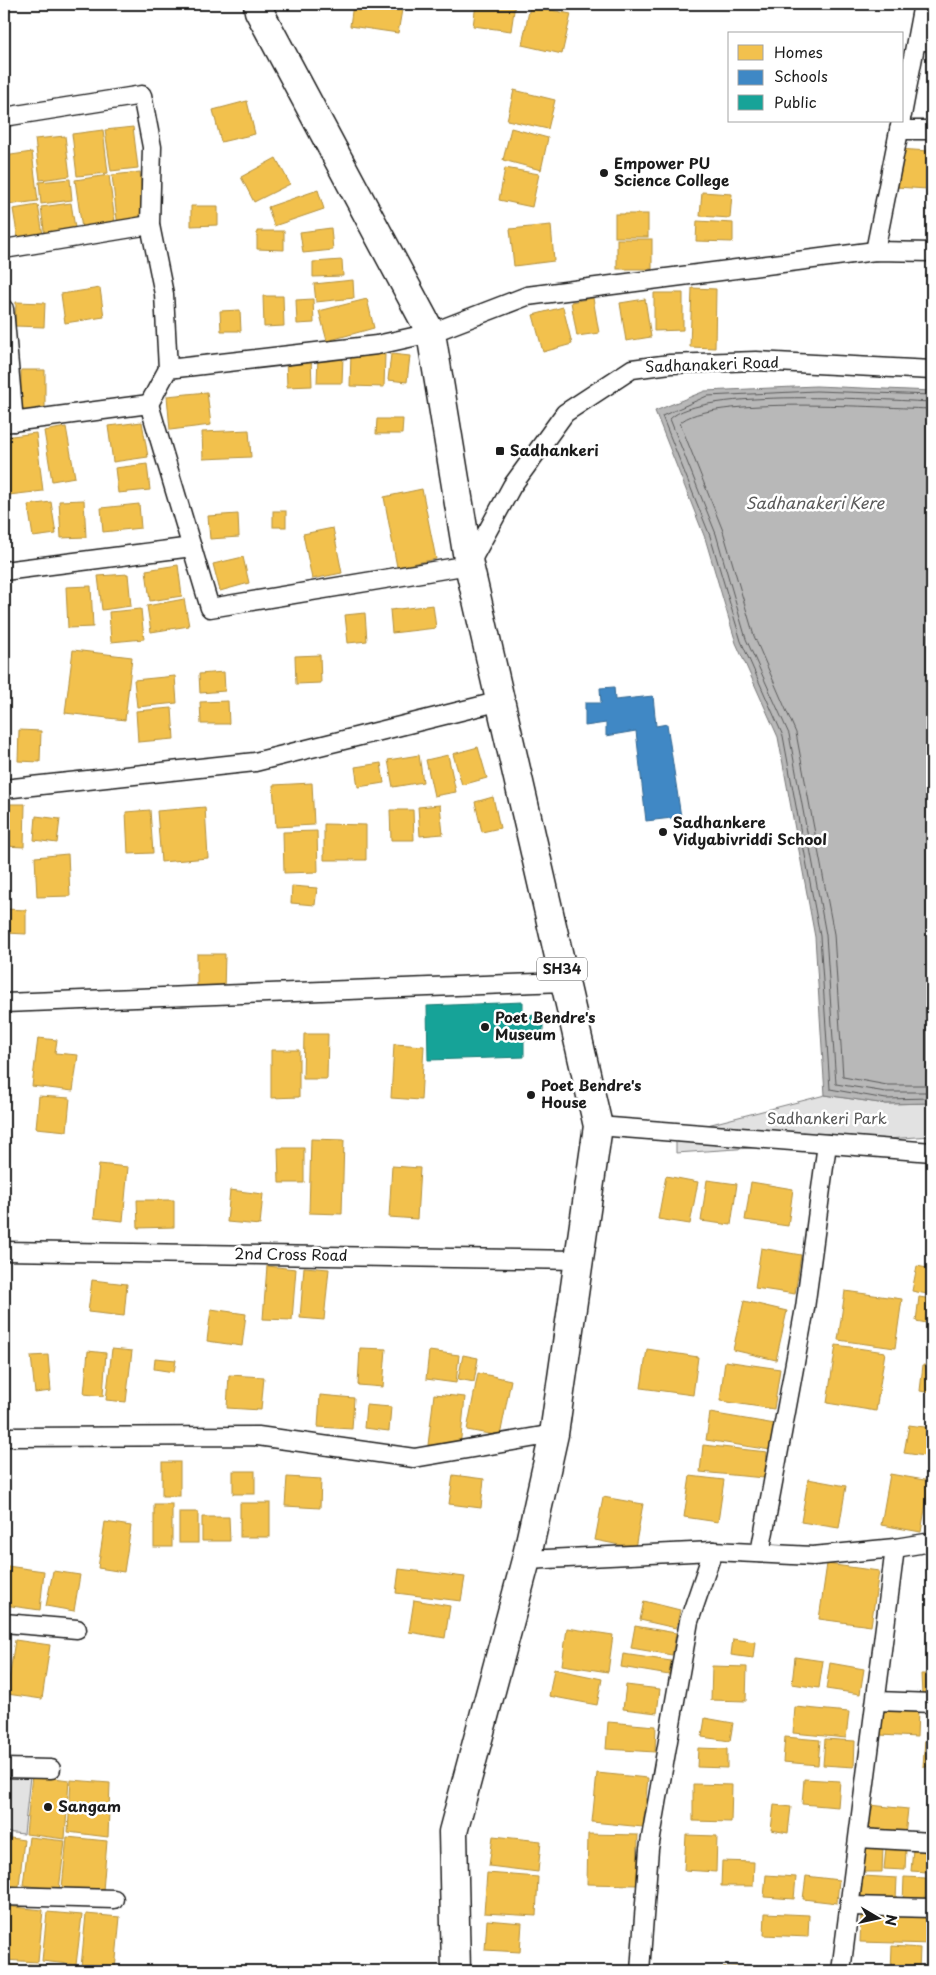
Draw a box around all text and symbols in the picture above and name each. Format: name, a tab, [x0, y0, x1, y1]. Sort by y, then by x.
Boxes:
legend	[728, 32, 904, 122]
text: Homes	[774, 40, 823, 63]
text: Schools	[774, 64, 828, 87]
text: Public	[774, 90, 817, 113]
place label: Empower PU Science College	[614, 151, 729, 191]
marker: Empower PU Science College	[598, 167, 610, 179]
street label: Sadhanakeri Road	[645, 350, 779, 377]
place label: Sadhankeri	[510, 438, 599, 461]
marker: Sadhankeri	[494, 445, 506, 457]
water label: Sadhanakeri Kere	[746, 490, 886, 514]
place label: Sadhankere Vidyabivriddi School	[673, 810, 827, 850]
marker: Sadhankere Vidyabivriddi School	[657, 826, 669, 838]
road number: SH34	[537, 958, 587, 981]
place label: Poet Bendre's Museum	[495, 1005, 595, 1045]
marker: Poet Bendre's Museum	[479, 1021, 491, 1033]
place label: Poet Bendre's House	[541, 1073, 641, 1113]
marker: Poet Bendre's House	[525, 1089, 537, 1101]
park label: Sadhankeri Park	[767, 1106, 887, 1129]
street label: 2nd Cross Road	[234, 1241, 348, 1266]
place label: Sangam	[58, 1794, 121, 1817]
marker: Sangam	[42, 1801, 54, 1813]
north arrow	[854, 1892, 904, 1942]
text: N	[880, 1913, 903, 1927]

